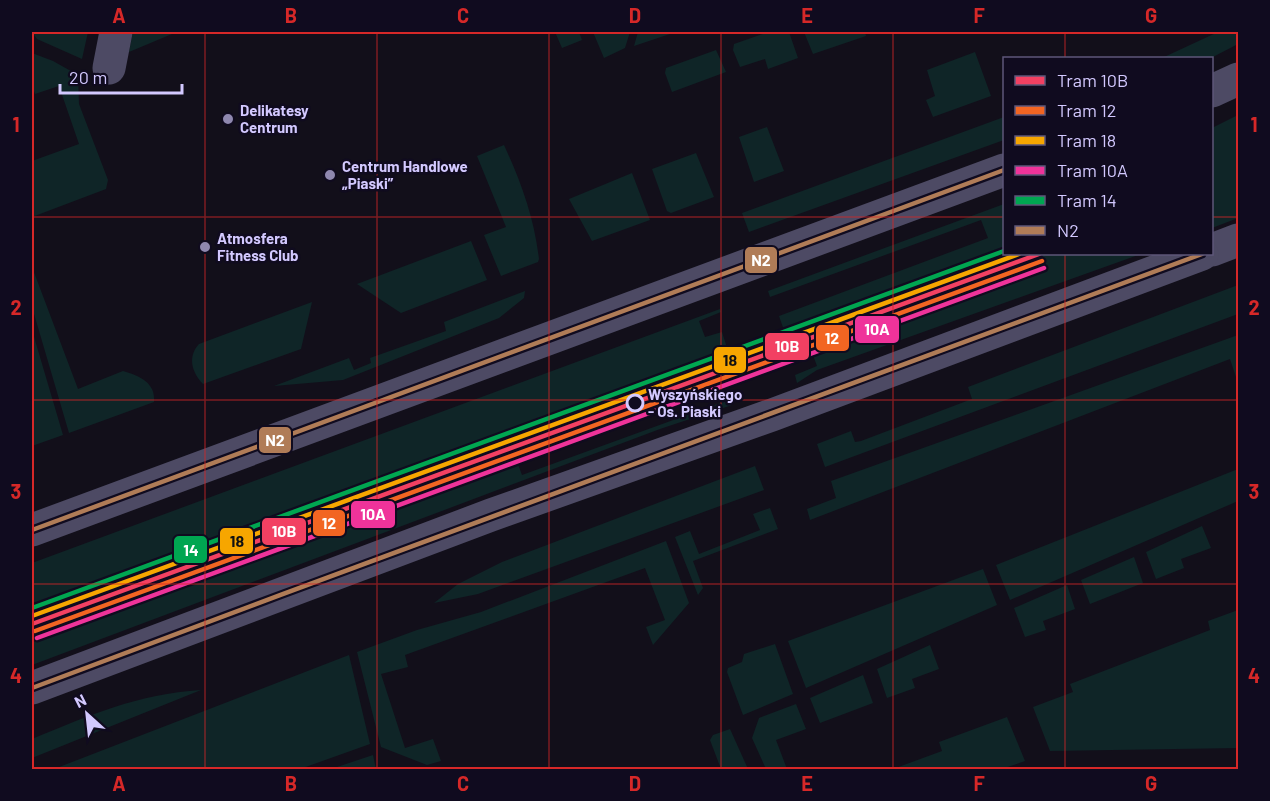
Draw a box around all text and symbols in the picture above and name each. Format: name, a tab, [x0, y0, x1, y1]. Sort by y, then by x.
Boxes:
text: A	[112, 3, 126, 27]
text: B	[285, 3, 297, 27]
text: C	[457, 3, 469, 27]
text: D	[629, 3, 641, 27]
text: E	[801, 3, 813, 27]
text: F	[973, 3, 985, 27]
text: G	[1145, 3, 1157, 27]
scale bar	[60, 57, 182, 95]
legend	[1003, 57, 1213, 255]
text: 20 m	[69, 66, 107, 88]
text: Tram 10B	[1057, 69, 1128, 91]
text: Tram 12	[1057, 99, 1116, 121]
place label: Delikatesy Centrum	[240, 101, 309, 136]
text: 1	[12, 112, 20, 136]
marker: Delikatesy Centrum	[221, 112, 235, 126]
text: 1	[1250, 112, 1258, 136]
text: Tram 18	[1057, 129, 1116, 151]
place label: Centrum Handlowe „Piaski”	[342, 157, 468, 192]
text: Tram 10A	[1057, 159, 1128, 181]
marker: Centrum Handlowe „Piaski”	[323, 168, 337, 182]
text: Tram 14	[1057, 189, 1117, 211]
text: N2	[1057, 219, 1079, 241]
place label: Atmosfera Fitness Club	[217, 229, 299, 264]
marker: Atmosfera Fitness Club	[198, 240, 212, 254]
line badge: N2	[744, 246, 778, 274]
text: N2	[751, 250, 771, 269]
text: 2	[10, 295, 22, 319]
text: 2	[1248, 295, 1260, 319]
line badge: 10A	[854, 315, 900, 344]
text: 10A	[864, 319, 890, 338]
line badge: 12	[815, 324, 850, 352]
text: 12	[825, 328, 839, 347]
line badge: 10B	[764, 332, 810, 361]
text: 10B	[775, 336, 799, 355]
line badge: 18	[713, 346, 747, 374]
text: 18	[723, 350, 737, 369]
place label: Wyszyńskiego - Os. Piaski	[648, 385, 742, 420]
marker: Wyszyńskiego - Os. Piaski	[626, 394, 644, 412]
line badge: N2	[258, 426, 292, 454]
text: N2	[265, 430, 285, 449]
text: 3	[11, 479, 21, 503]
text: 3	[1249, 479, 1259, 503]
line badge: 10A	[350, 500, 396, 529]
text: 10A	[360, 504, 386, 523]
line badge: 12	[312, 509, 346, 537]
text: 12	[322, 513, 336, 532]
line badge: 10B	[261, 517, 307, 546]
text: 10B	[272, 521, 296, 540]
line badge: 18	[219, 527, 254, 555]
text: 18	[230, 531, 244, 550]
line badge: 14	[173, 535, 208, 564]
text: 14	[183, 540, 199, 559]
text: 4	[10, 663, 22, 687]
text: 4	[1248, 663, 1260, 687]
north arrow	[57, 684, 117, 744]
text: N	[71, 689, 89, 711]
text: A	[112, 771, 126, 795]
text: B	[285, 771, 297, 795]
text: C	[457, 771, 469, 795]
text: D	[629, 771, 641, 795]
text: E	[801, 771, 813, 795]
text: F	[973, 771, 985, 795]
text: G	[1145, 771, 1157, 795]

